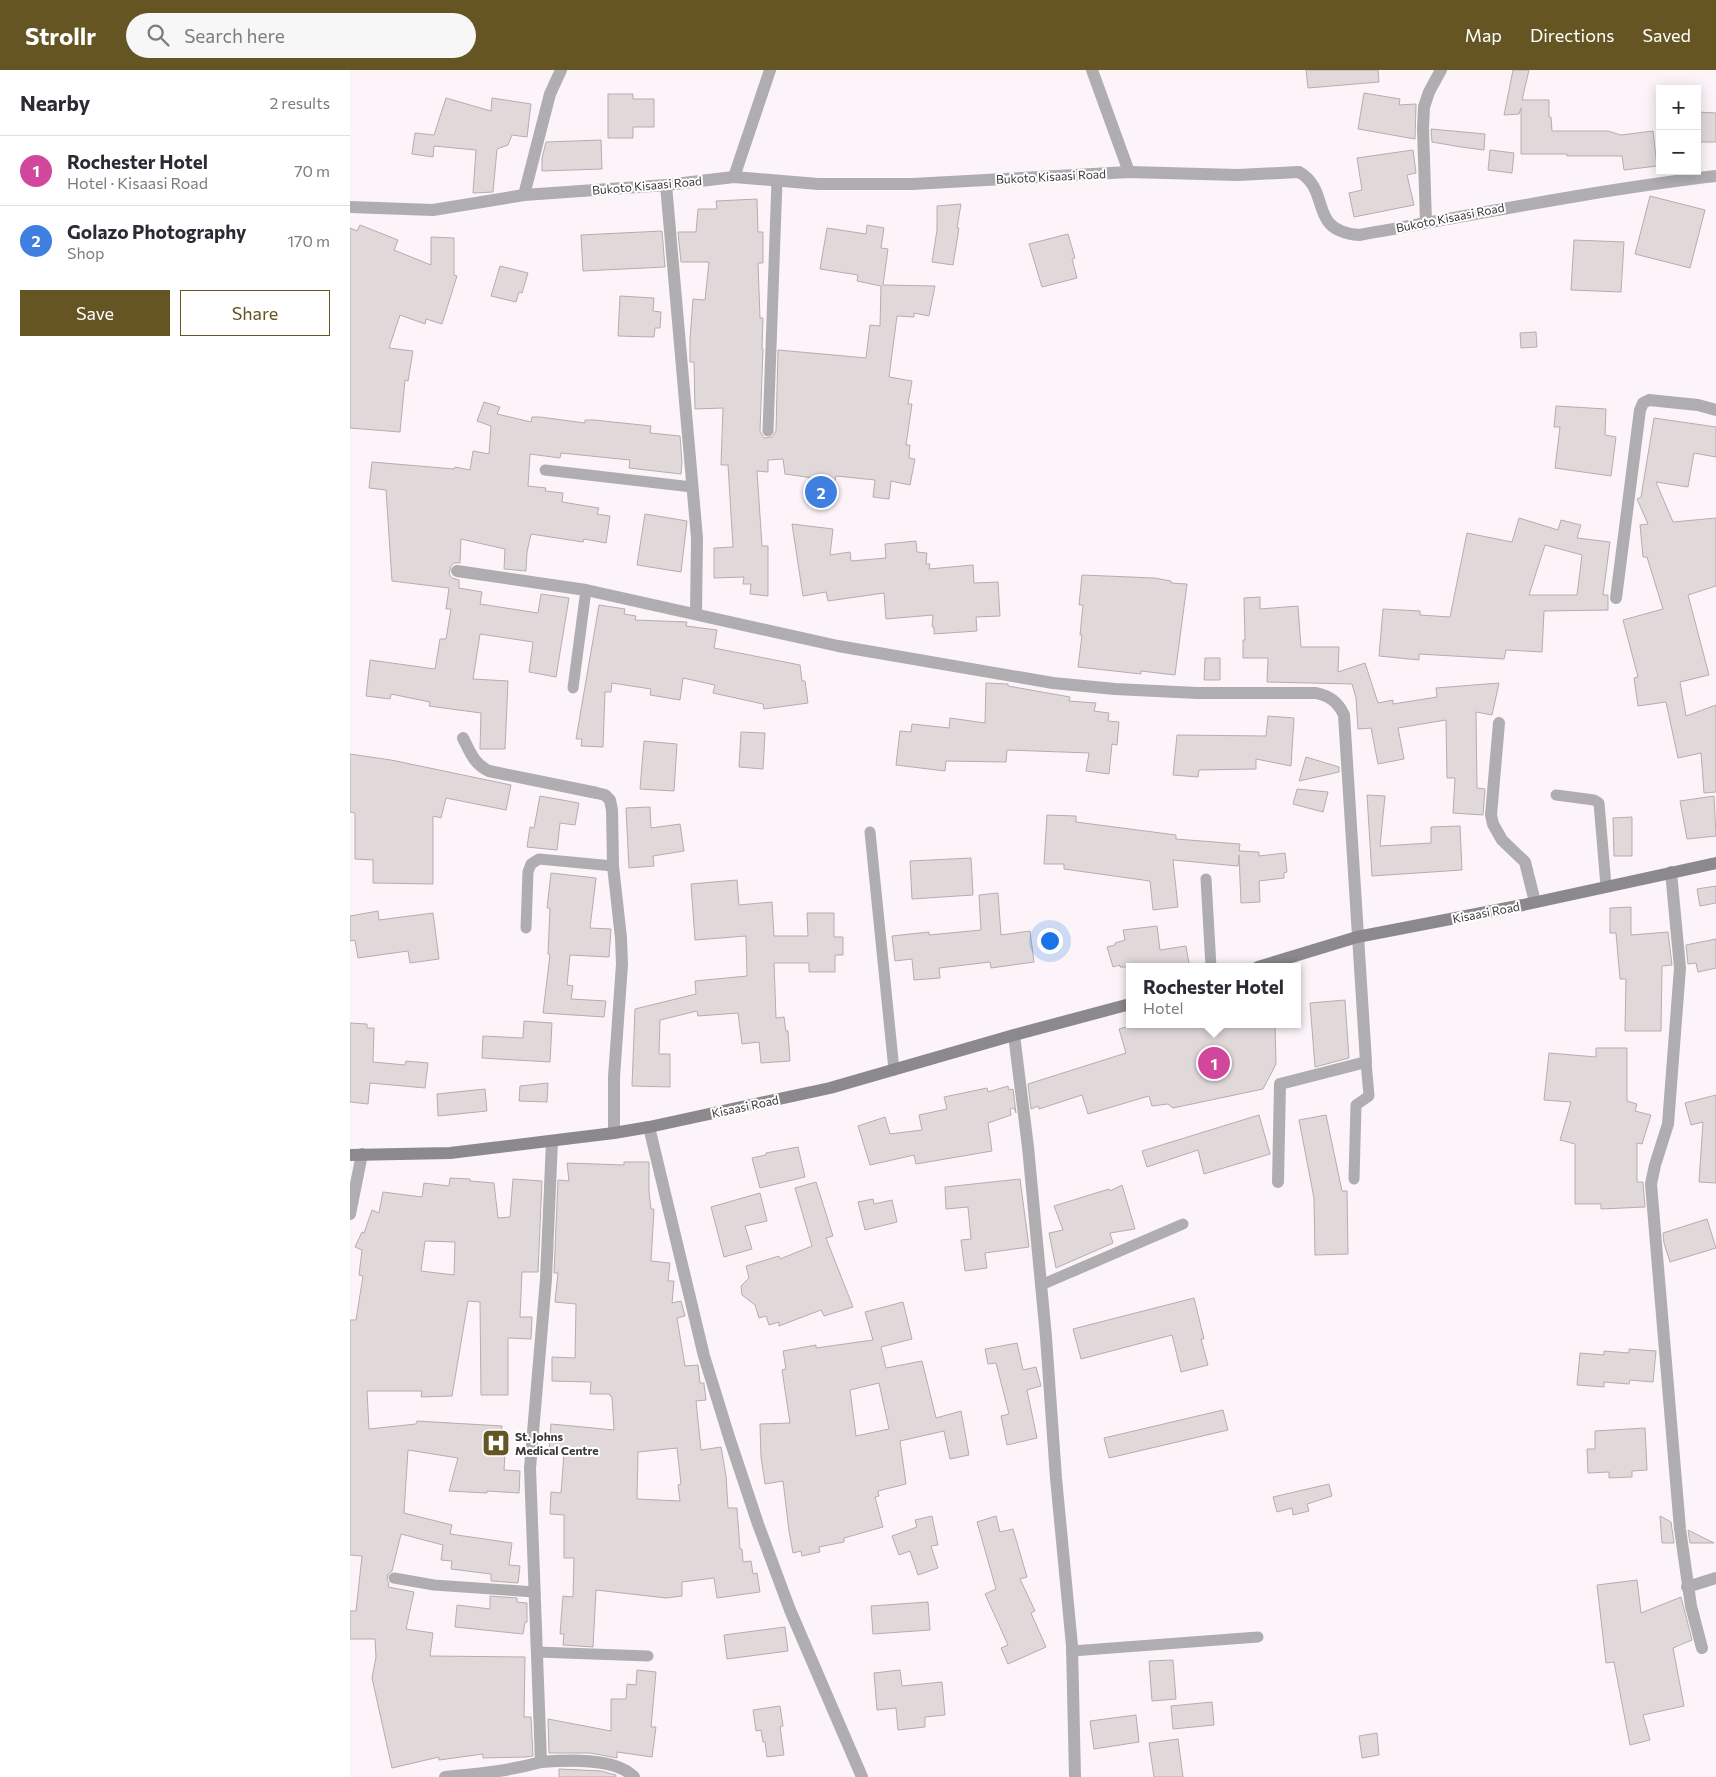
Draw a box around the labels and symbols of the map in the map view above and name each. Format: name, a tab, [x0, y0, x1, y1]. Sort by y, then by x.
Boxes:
street label: Bukoto Kisaasi Road	[996, 166, 1106, 186]
street label: Bukoto Kisaasi Road	[592, 173, 703, 197]
street label: Bukoto Kisaasi Road	[1395, 200, 1505, 234]
pin: 2	[805, 473, 837, 511]
street label: Kisaasi Road	[1451, 899, 1521, 925]
your location	[1037, 928, 1063, 954]
pin: 1	[1198, 1044, 1230, 1082]
street label: Kisaasi Road	[710, 1092, 780, 1120]
hospital icon: St. Johns Medical Centre	[481, 1428, 511, 1458]
place label: St. Johns Medical Centre	[515, 1429, 599, 1457]

